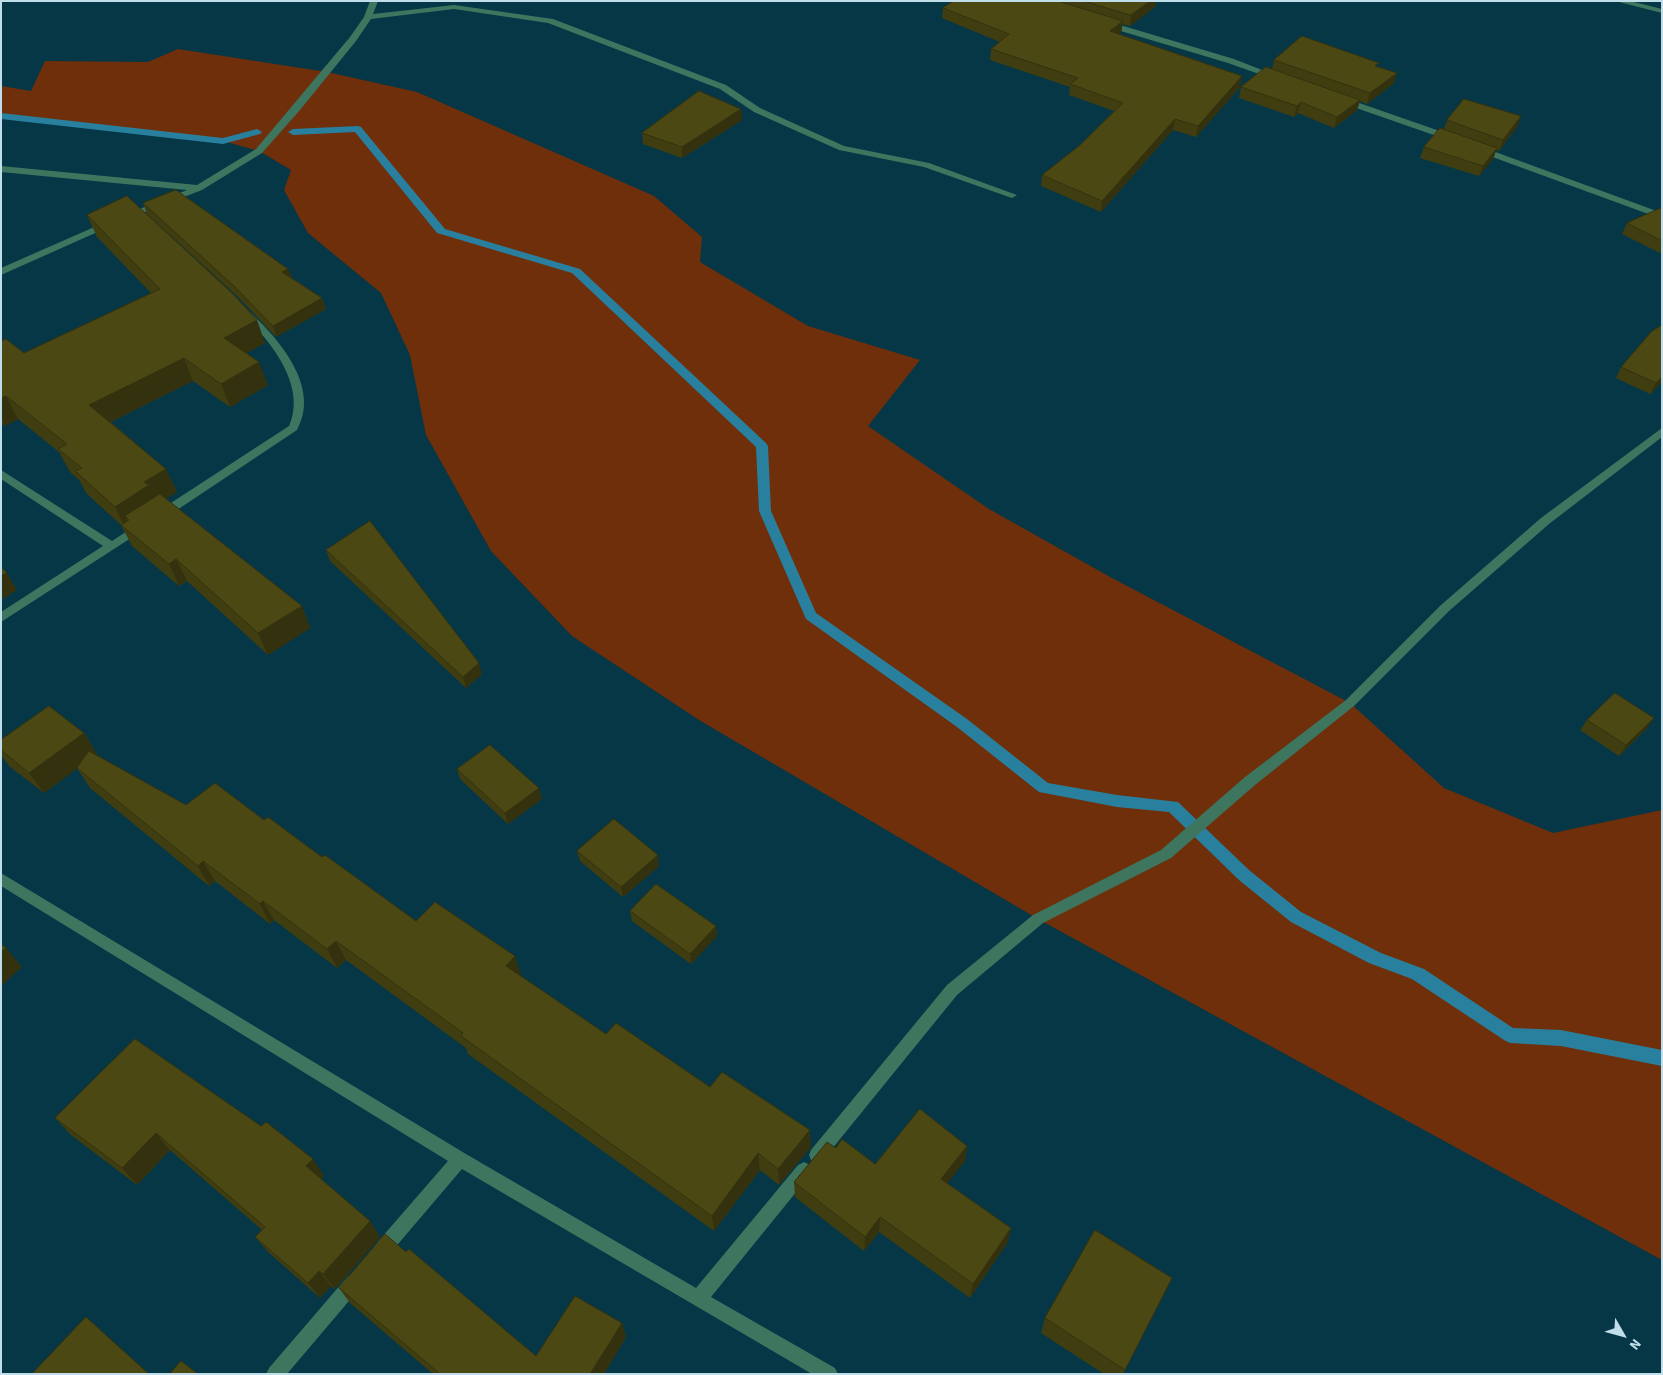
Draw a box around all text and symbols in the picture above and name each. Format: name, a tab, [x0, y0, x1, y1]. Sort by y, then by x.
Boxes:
north arrow	[1598, 1310, 1648, 1360]
text: N	[1624, 1334, 1646, 1354]

